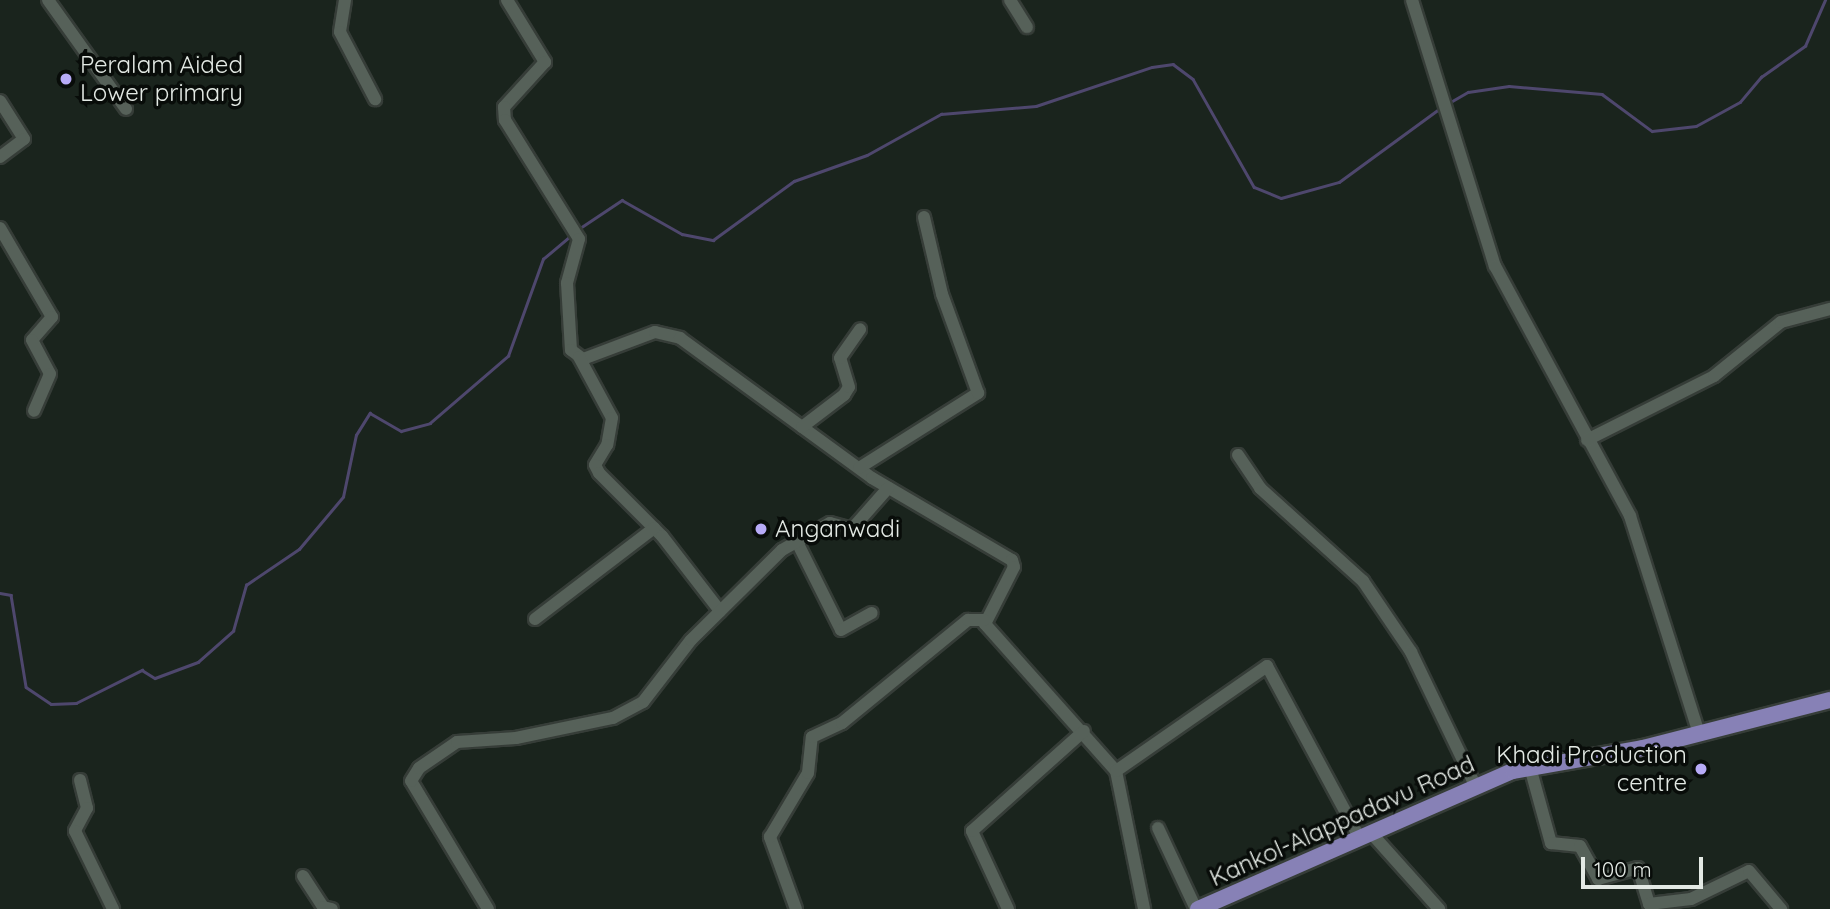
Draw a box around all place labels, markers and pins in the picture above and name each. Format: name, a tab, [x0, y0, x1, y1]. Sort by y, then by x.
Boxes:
place label: Peralam Aided Lower primary	[80, 51, 243, 107]
marker: Peralam Aided Lower primary	[58, 71, 74, 87]
place label: Anganwadi	[775, 515, 900, 543]
marker: Anganwadi	[753, 521, 769, 537]
place label: Khadi Production centre	[1496, 741, 1687, 797]
marker: Khadi Production centre	[1693, 761, 1709, 777]

